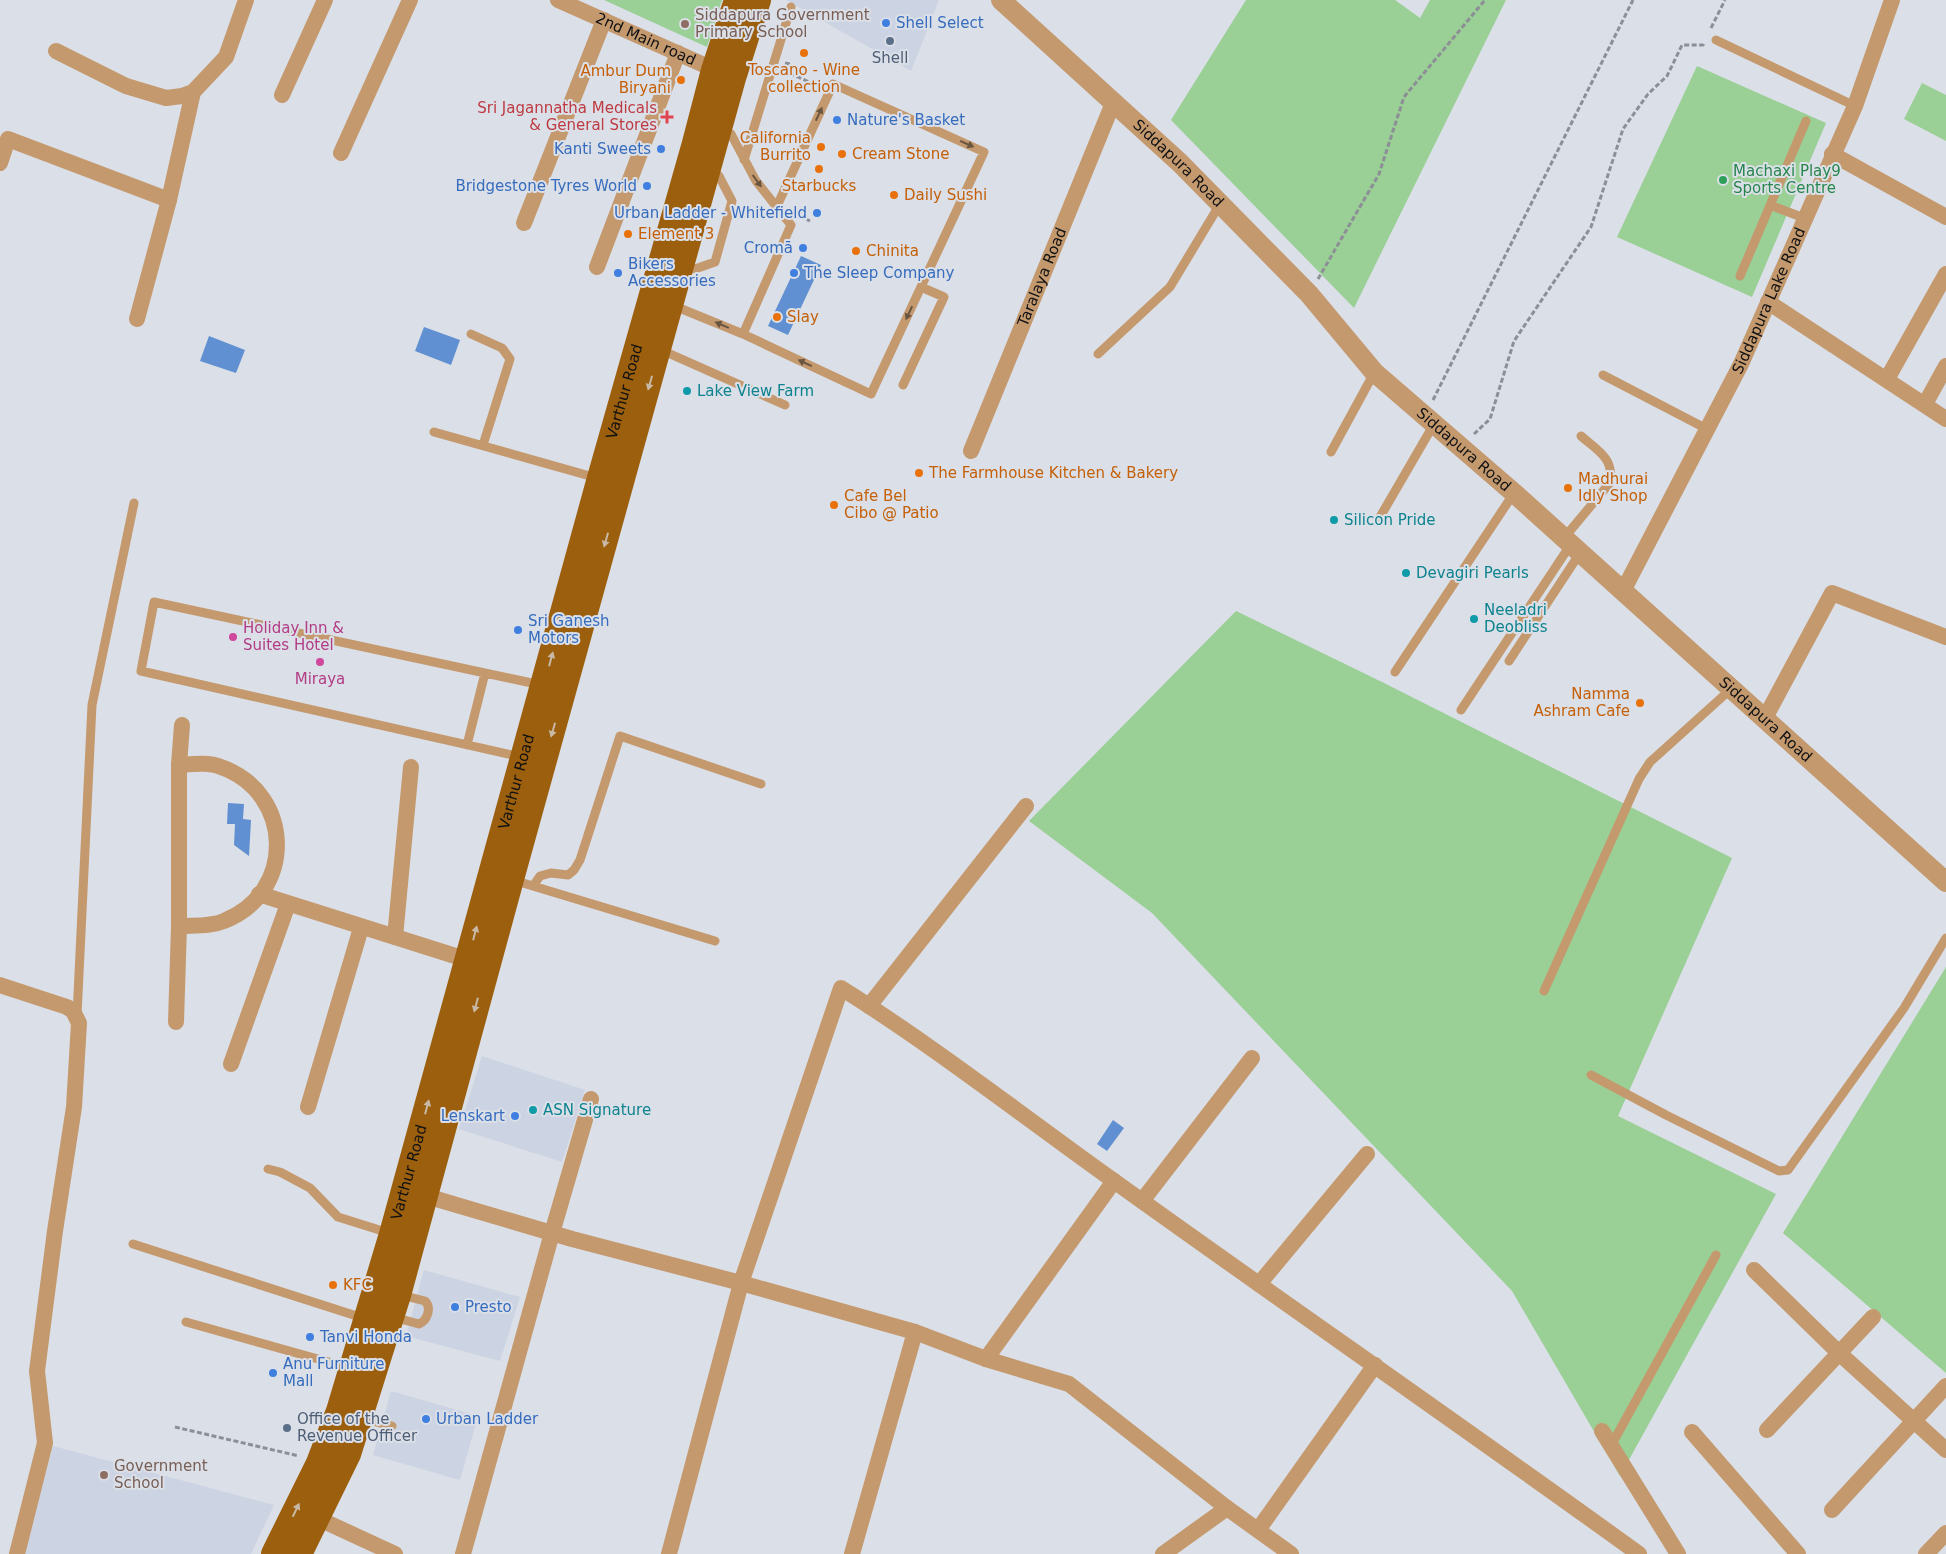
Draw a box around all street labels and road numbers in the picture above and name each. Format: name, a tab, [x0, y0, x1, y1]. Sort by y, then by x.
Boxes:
street label: 2nd Main road	[593, 9, 699, 69]
street label: Siddapura Road	[1129, 116, 1227, 211]
street label: Taralaya Road	[1013, 225, 1070, 330]
street label: Siddapura Lake Road	[1728, 225, 1809, 377]
street label: Varthur Road	[602, 342, 647, 441]
street label: Siddapura Road	[1413, 404, 1515, 495]
street label: Siddapura Road	[1715, 673, 1816, 766]
street label: Varthur Road	[495, 732, 538, 831]
street label: Varthur Road	[387, 1123, 431, 1222]

